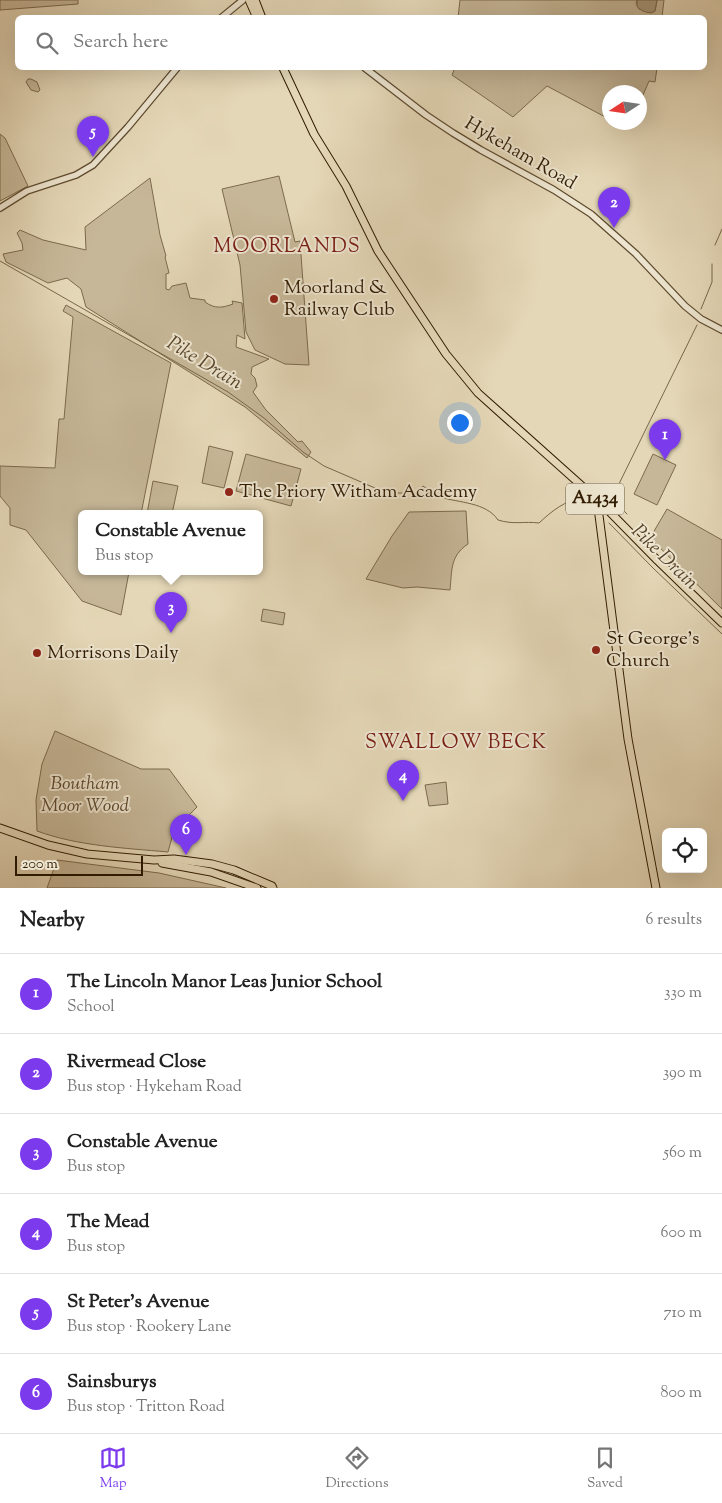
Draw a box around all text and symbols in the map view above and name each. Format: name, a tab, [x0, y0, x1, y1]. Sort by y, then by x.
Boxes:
search box	[15, 15, 707, 70]
icon: search	[33, 29, 61, 57]
text: Search here	[73, 29, 168, 56]
north arrow	[602, 85, 647, 130]
street label: Hykeham Road	[459, 111, 581, 197]
pin: 5	[77, 116, 109, 157]
pin: 2	[598, 187, 630, 228]
district label: MOORLANDS	[213, 233, 361, 262]
place label: Moorland & Railway Club	[284, 275, 395, 324]
marker: Moorland & Railway Club	[268, 293, 280, 305]
water label: Pike Drain	[161, 330, 248, 398]
your location	[447, 410, 473, 436]
pin: 1	[649, 419, 681, 460]
place label: The Priory Witham Academy	[239, 479, 478, 506]
road number: A1434	[566, 484, 624, 514]
marker: The Priory Witham Academy	[223, 486, 235, 498]
popup	[78, 510, 263, 575]
text: Constable Avenue	[95, 518, 246, 545]
water label: Pike Drain	[624, 518, 705, 598]
text: Bus stop	[95, 545, 153, 568]
pin: 3	[155, 592, 187, 633]
place label: St George's Church	[606, 626, 699, 675]
place label: Morrisons Daily	[47, 640, 179, 667]
marker: St George's Church	[590, 644, 602, 656]
marker: Morrisons Daily	[31, 647, 43, 659]
district label: SWALLOW BECK	[365, 729, 547, 758]
pin: 4	[387, 760, 419, 801]
park label: Boutham Moor Wood	[41, 771, 130, 820]
pin: 6	[170, 814, 202, 855]
map controls	[662, 828, 707, 873]
button: locate	[662, 828, 707, 873]
scale bar	[15, 853, 142, 876]
text: 200 m	[22, 855, 58, 875]
text: Nearby	[20, 906, 85, 936]
text: 6 results	[646, 909, 702, 932]
text: The Lincoln Manor Leas Junior School	[67, 969, 382, 996]
text: 1	[33, 982, 39, 1005]
text: 330 m	[664, 982, 702, 1005]
text: School	[67, 996, 115, 1019]
text: Rivermead Close	[67, 1049, 206, 1076]
text: 2	[32, 1062, 40, 1085]
text: 390 m	[663, 1062, 702, 1085]
text: Bus stop · Hykeham Road	[67, 1076, 242, 1099]
text: Constable Avenue	[67, 1129, 218, 1156]
text: 3	[33, 1142, 39, 1165]
text: 560 m	[663, 1142, 702, 1165]
text: Bus stop	[67, 1156, 125, 1179]
text: The Mead	[67, 1209, 149, 1236]
text: 4	[32, 1222, 40, 1245]
text: 600 m	[660, 1222, 702, 1245]
text: Bus stop	[67, 1236, 125, 1259]
text: St Peter's Avenue	[67, 1289, 209, 1316]
text: 5	[33, 1302, 39, 1325]
text: 710 m	[664, 1302, 702, 1325]
text: Bus stop · Rookery Lane	[67, 1316, 232, 1339]
text: Sainsburys	[67, 1369, 156, 1396]
text: 6	[32, 1382, 40, 1405]
text: 800 m	[660, 1382, 702, 1405]
text: Bus stop · Tritton Road	[67, 1396, 225, 1419]
tab: Map	[99, 1444, 127, 1494]
tab: Directions	[325, 1444, 389, 1494]
tab: Saved	[587, 1444, 623, 1494]

